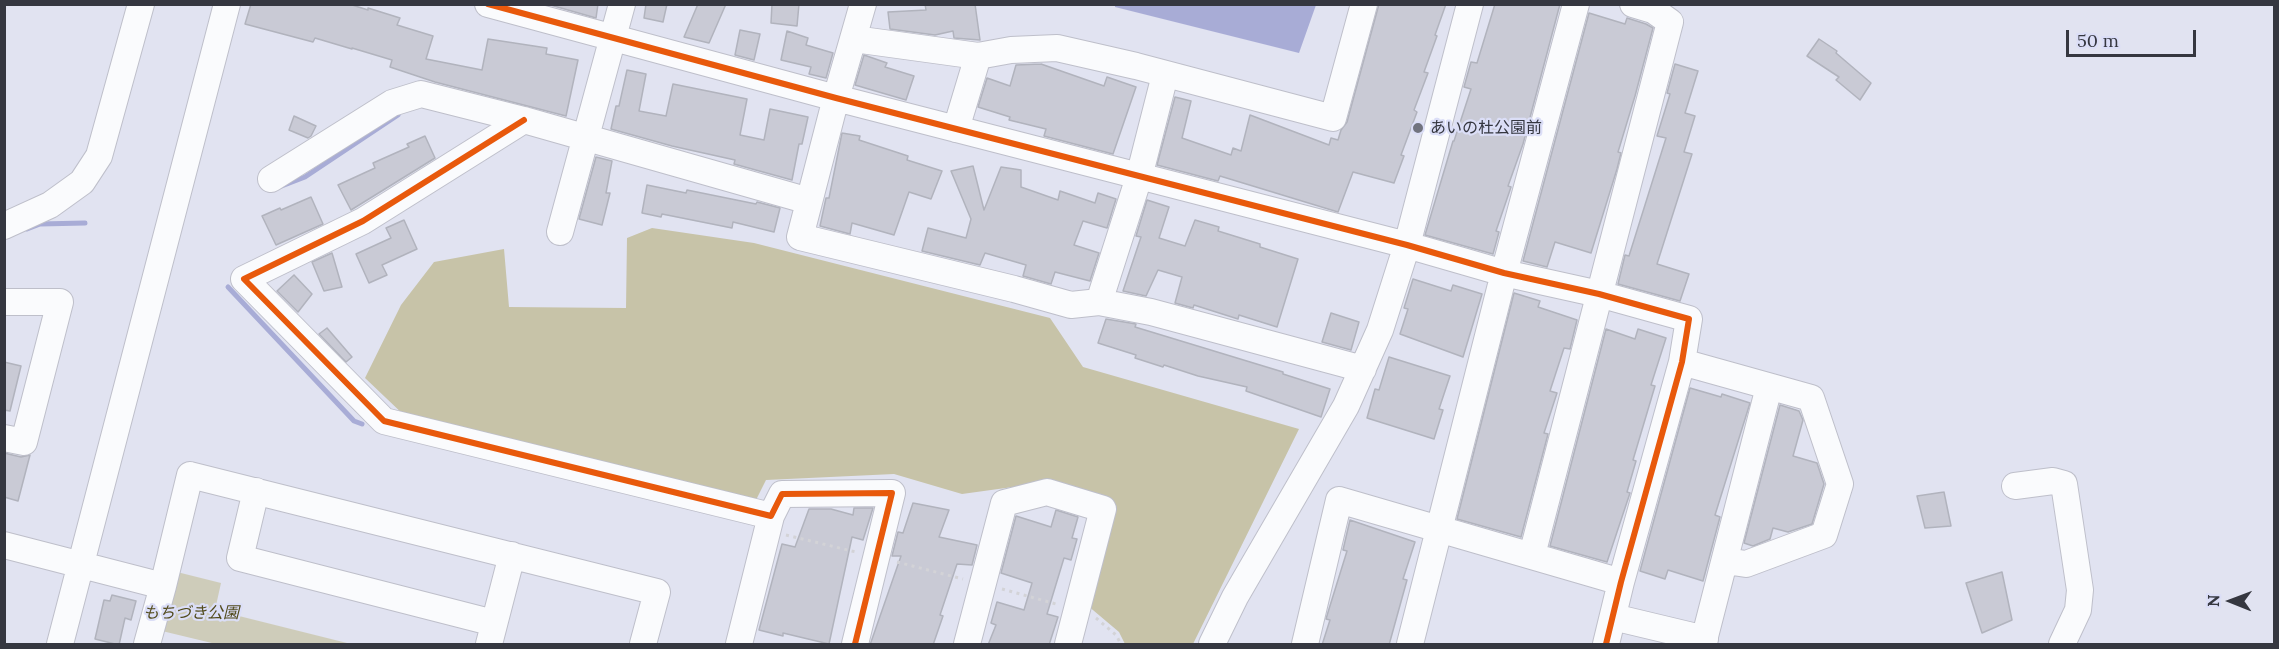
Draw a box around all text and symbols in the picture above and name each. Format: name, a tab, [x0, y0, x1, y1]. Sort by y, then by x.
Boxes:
scale bar	[2069, 18, 2200, 56]
text: 50 m	[2077, 29, 2119, 52]
place label: あいの杜公園前	[1430, 118, 1542, 138]
marker: あいの杜公園前	[1411, 121, 1425, 135]
north arrow	[2201, 571, 2261, 631]
text: N	[2203, 594, 2223, 607]
park label: もちづき公園	[143, 603, 239, 623]

